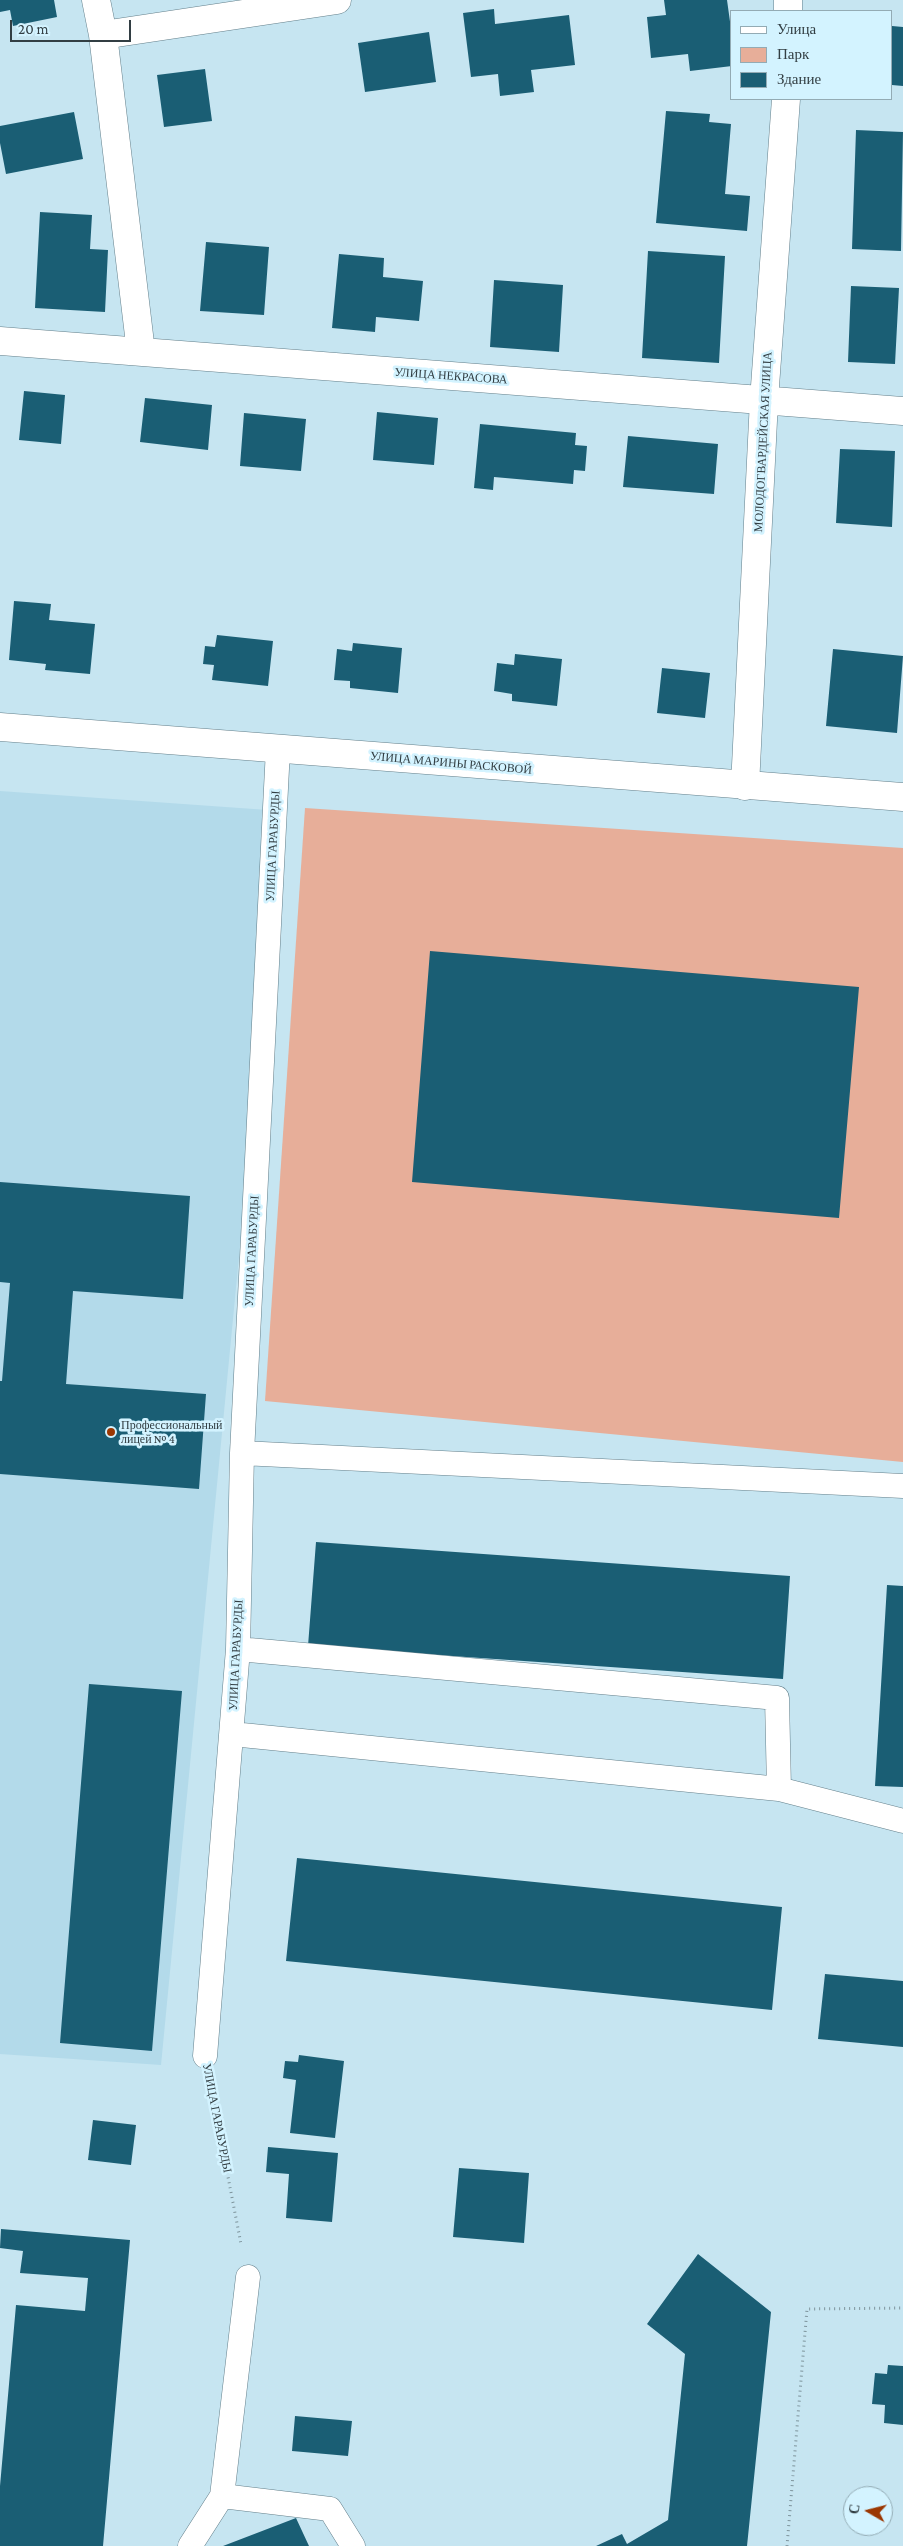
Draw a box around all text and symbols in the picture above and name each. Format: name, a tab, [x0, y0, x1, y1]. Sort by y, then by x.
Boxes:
scale bar	[12, 10, 134, 42]
legend	[730, 10, 893, 100]
text: 20 m	[18, 21, 49, 37]
text: Улица	[777, 21, 816, 37]
text: Парк	[777, 46, 809, 62]
text: Здание	[777, 71, 821, 87]
street label: МОЛОДОГВАРДЕЙСКАЯ УЛИЦА	[751, 351, 775, 533]
street label: УЛИЦА НЕКРАСОВА	[394, 365, 508, 387]
street label: УЛИЦА МАРИНЫ РАСКОВОЙ	[369, 749, 533, 777]
street label: УЛИЦА ГАРАБУРДЫ	[263, 790, 283, 902]
street label: УЛИЦА ГАРАБУРДЫ	[242, 1195, 262, 1307]
place label: Профессиональный лицей № 4	[121, 1418, 222, 1446]
marker: Профессиональный лицей № 4	[105, 1426, 117, 1438]
street label: УЛИЦА ГАРАБУРДЫ	[226, 1599, 246, 1711]
street label: УЛИЦА ГАРАБУРДЫ	[199, 2062, 235, 2174]
north arrow	[843, 2486, 893, 2536]
text: С	[846, 2503, 863, 2515]

